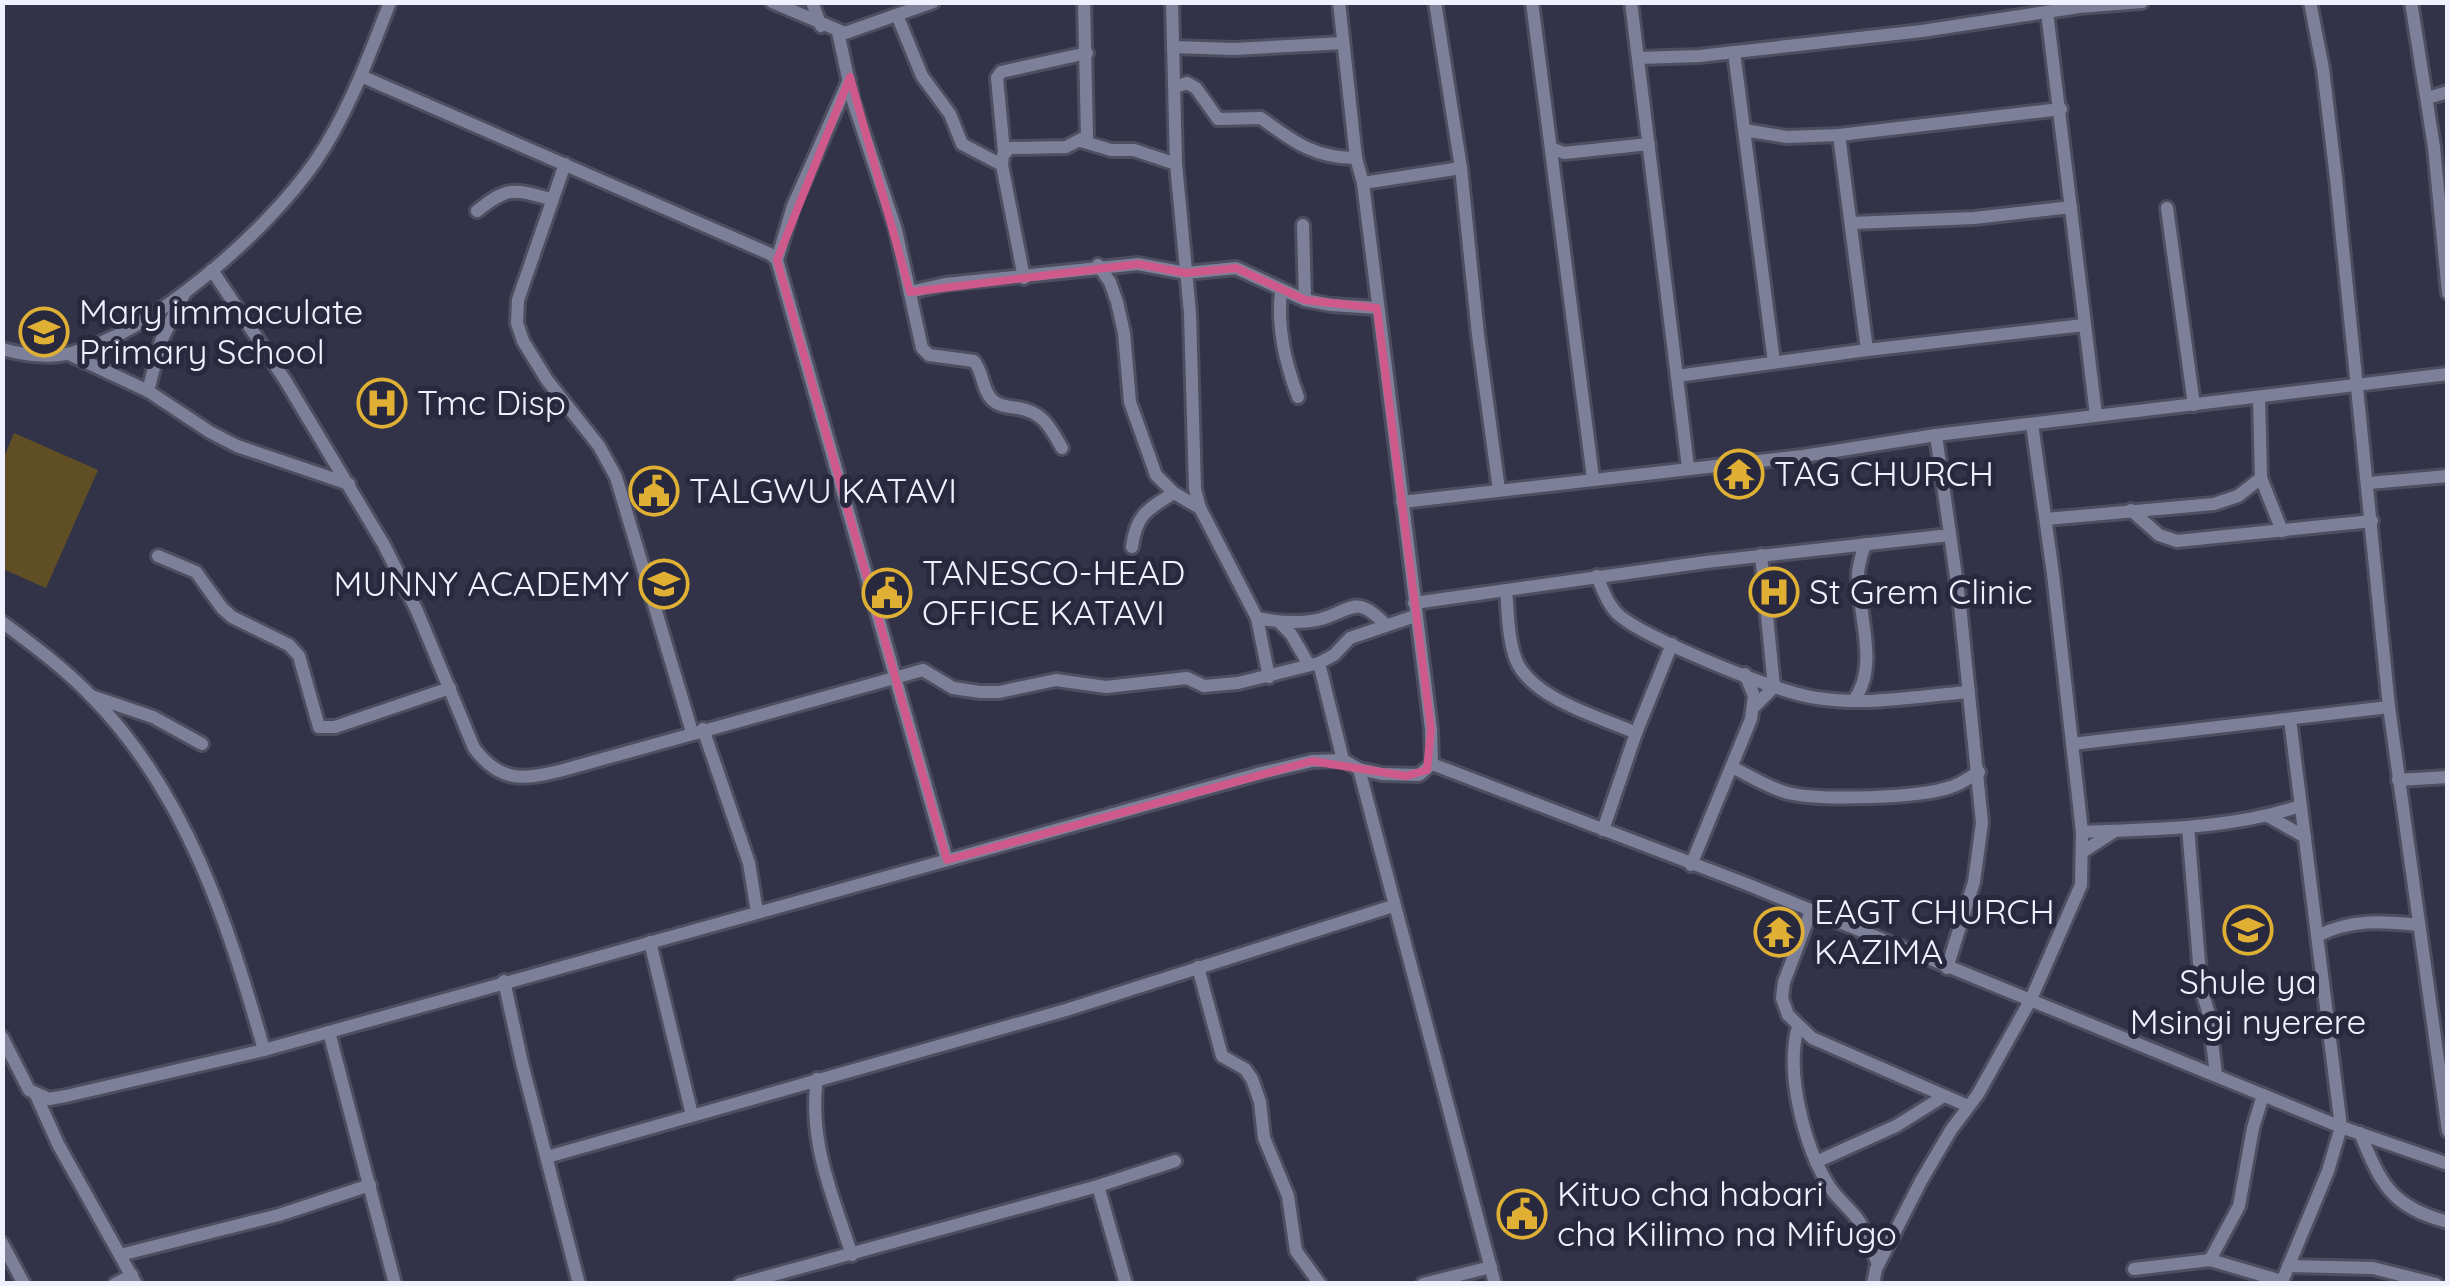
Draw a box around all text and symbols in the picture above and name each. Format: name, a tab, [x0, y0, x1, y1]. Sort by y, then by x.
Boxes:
place label: Mary immaculate Primary School	[79, 289, 363, 373]
school or university icon: Mary immaculate Primary School	[18, 306, 70, 358]
hospital icon: Tmc Disp	[356, 377, 408, 429]
place label: Tmc Disp	[417, 380, 566, 424]
temple icon: TAG CHURCH	[1713, 448, 1765, 500]
place label: TAG CHURCH	[1774, 451, 1994, 495]
public building icon: TALGWU KATAVI	[628, 465, 680, 517]
place label: TALGWU KATAVI	[689, 468, 957, 512]
place label: TANESCO-HEAD OFFICE KATAVI	[922, 550, 1185, 634]
school or university icon: MUNNY ACADEMY	[638, 558, 690, 610]
place label: MUNNY ACADEMY	[333, 561, 629, 605]
hospital icon: St Grem Clinic	[1748, 566, 1800, 618]
public building icon: TANESCO-HEAD OFFICE KATAVI	[861, 567, 913, 619]
place label: St Grem Clinic	[1809, 569, 2033, 613]
place label: EAGT CHURCH KAZIMA	[1814, 889, 2055, 973]
school or university icon: Shule ya Msingi nyerere	[2222, 904, 2274, 956]
temple icon: EAGT CHURCH KAZIMA	[1753, 906, 1805, 958]
place label: Shule ya Msingi nyerere	[2130, 959, 2366, 1043]
place label: Kituo cha habari cha Kilimo na Mifugo	[1557, 1171, 1897, 1255]
public building icon: Kituo cha habari cha Kilimo na Mifugo	[1496, 1188, 1548, 1240]

